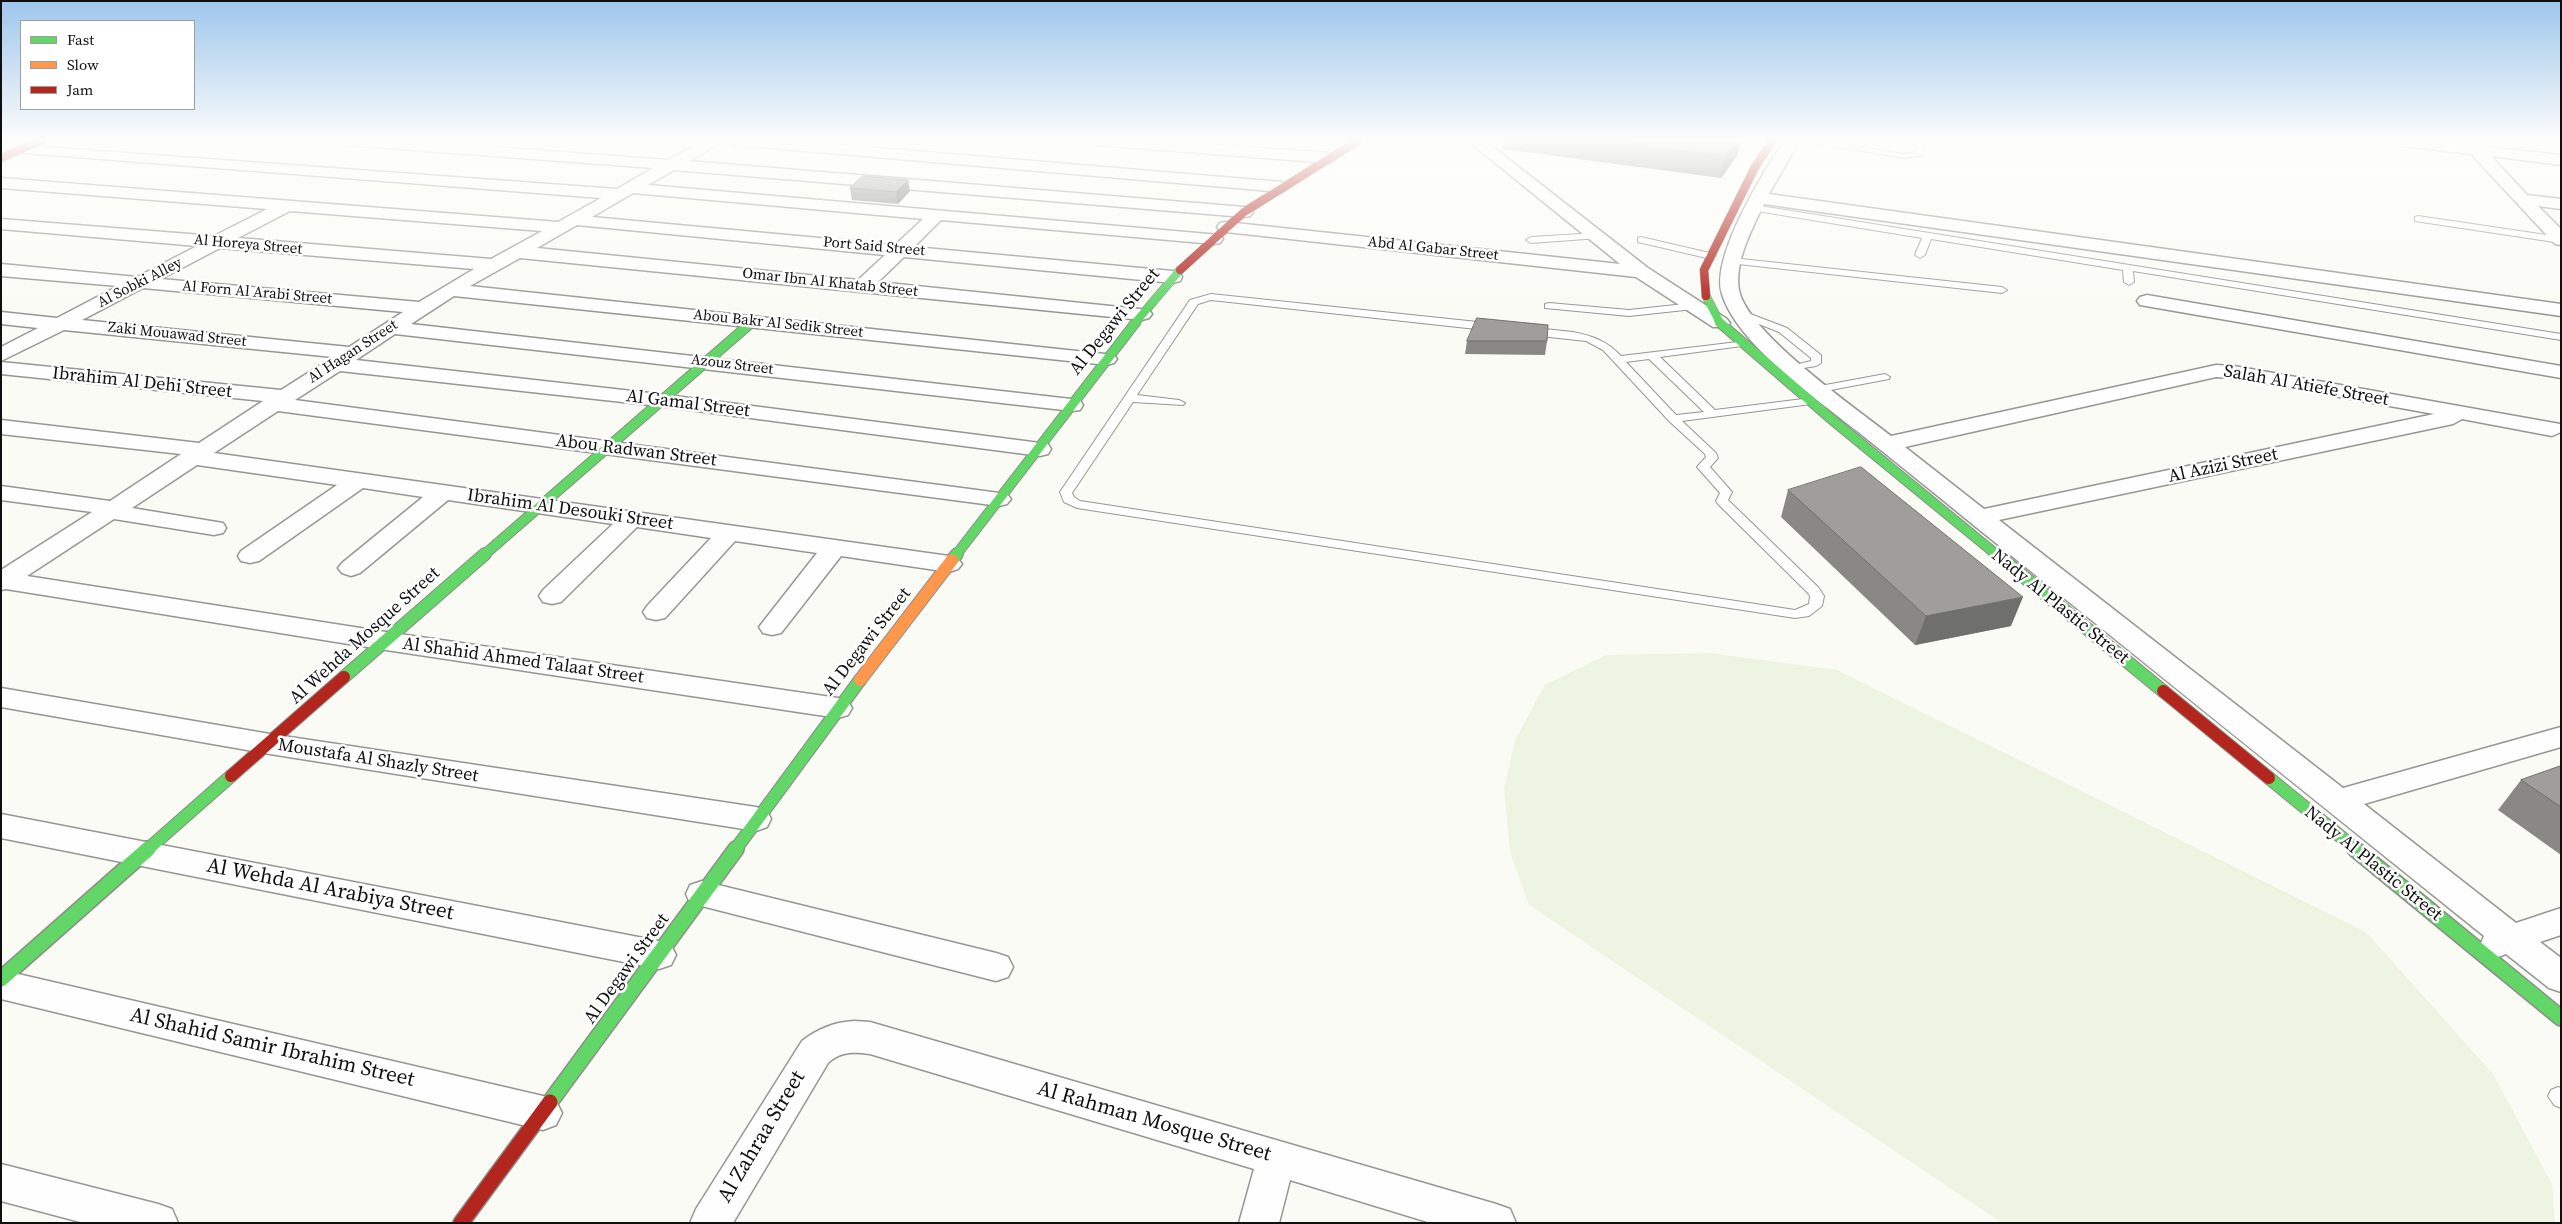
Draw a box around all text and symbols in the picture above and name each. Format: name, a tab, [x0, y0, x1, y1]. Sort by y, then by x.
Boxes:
legend	[20, 20, 195, 110]
text: Fast	[67, 29, 94, 50]
text: Slow	[67, 54, 99, 75]
text: Jam	[67, 79, 93, 100]
street label: Al Horeya Street	[193, 231, 303, 259]
street label: Abd Al Gabar Street	[1367, 233, 1499, 265]
street label: Port Said Street	[822, 234, 926, 260]
street label: Al Sobki Alley	[95, 254, 185, 312]
street label: Al Degawi Street	[1065, 264, 1165, 380]
street label: Omar Ibn Al Khatab Street	[741, 265, 919, 301]
street label: Al Forn Al Arabi Street	[181, 277, 333, 309]
street label: Abou Bakr Al Sedik Street	[692, 306, 864, 342]
street label: Al Hagan Street	[305, 316, 401, 388]
street label: Zaki Mouawad Street	[107, 319, 247, 351]
street label: Azouz Street	[690, 351, 774, 379]
street label: Salah Al Atiefe Street	[2222, 361, 2390, 411]
street label: Ibrahim Al Dehi Street	[51, 363, 233, 403]
street label: Al Gamal Street	[625, 386, 751, 422]
street label: Abou Radwan Street	[554, 430, 718, 472]
street label: Al Azizi Street	[2166, 444, 2280, 488]
street label: Ibrahim Al Desouki Street	[466, 485, 674, 535]
street label: Nady Al Plastic Street	[1987, 545, 2133, 669]
street label: Al Wehda Mosque Street	[285, 563, 445, 709]
street label: Al Degawi Street	[818, 584, 916, 700]
street label: Al Shahid Ahmed Talaat Street	[401, 633, 645, 689]
street label: Moustafa Al Shazly Street	[276, 734, 480, 788]
street label: Nady Al Plastic Street	[2300, 802, 2446, 926]
street label: Al Wehda Al Arabiya Street	[204, 854, 456, 926]
street label: Al Degawi Street	[580, 910, 674, 1028]
street label: Al Shahid Samir Ibrahim Street	[127, 1003, 417, 1093]
street label: Al Zahraa Street	[713, 1067, 811, 1207]
street label: Al Rahman Mosque Street	[1034, 1077, 1274, 1167]

